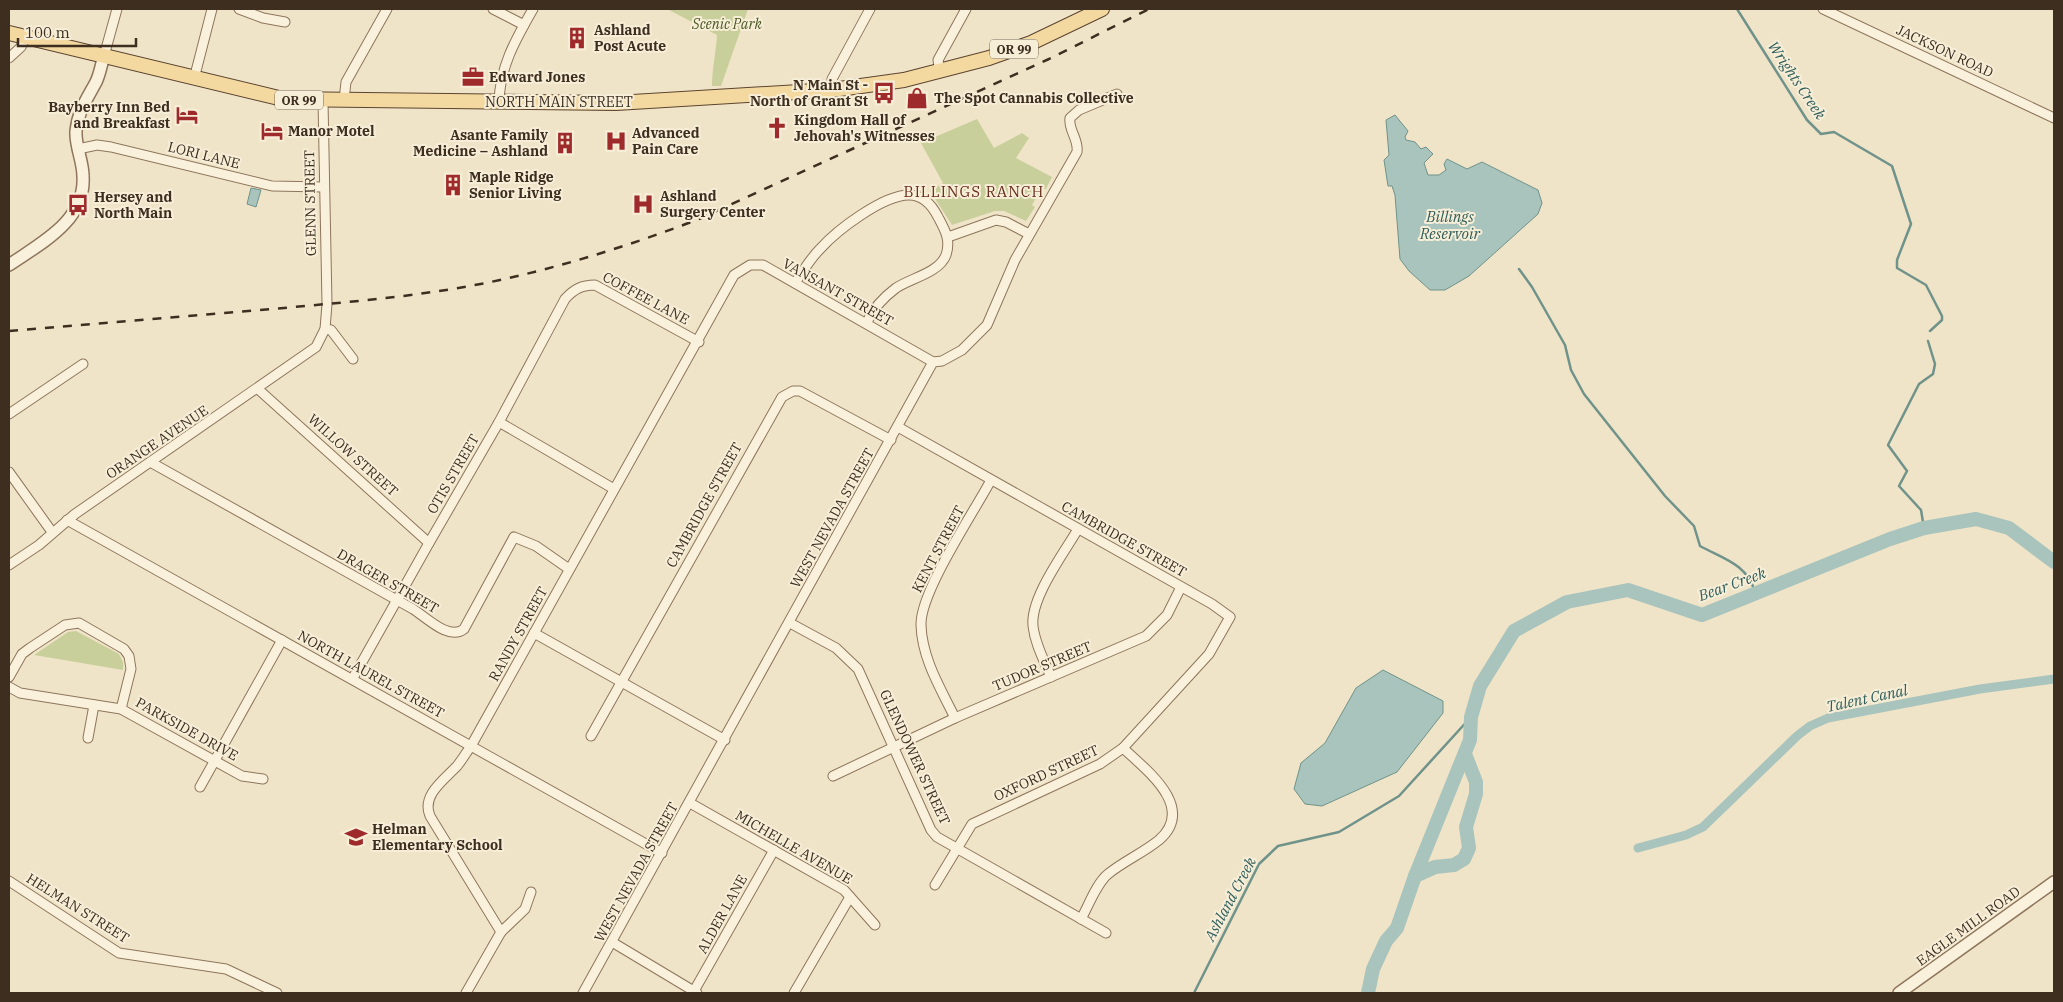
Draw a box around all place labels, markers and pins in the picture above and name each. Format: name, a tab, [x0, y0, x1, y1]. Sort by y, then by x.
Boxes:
place label: Ashland Post Acute	[594, 21, 666, 55]
building icon: Ashland Post Acute	[564, 25, 590, 51]
office icon: Edward Jones	[460, 64, 486, 90]
place label: Edward Jones	[489, 68, 585, 86]
place label: N Main St - North of Grant St	[750, 76, 868, 110]
bus stop icon: N Main St - North of Grant St	[871, 80, 897, 106]
shop icon: The Spot Cannabis Collective	[904, 85, 930, 111]
place label: The Spot Cannabis Collective	[934, 89, 1134, 107]
place label: Bayberry Inn Bed and Breakfast	[48, 98, 170, 132]
hotel icon: Bayberry Inn Bed and Breakfast	[174, 102, 200, 128]
place label: Kingdom Hall of Jehovah's Witnesses	[794, 111, 935, 145]
church icon: Kingdom Hall of Jehovah's Witnesses	[764, 115, 790, 141]
hotel icon: Manor Motel	[259, 118, 285, 144]
place label: Manor Motel	[288, 122, 375, 140]
place label: Advanced Pain Care	[632, 124, 700, 158]
place label: Asante Family Medicine – Ashland	[413, 126, 548, 160]
hospital icon: Advanced Pain Care	[603, 128, 629, 154]
building icon: Asante Family Medicine – Ashland	[552, 130, 578, 156]
place label: Maple Ridge Senior Living	[469, 168, 562, 202]
building icon: Maple Ridge Senior Living	[440, 172, 466, 198]
place label: Ashland Surgery Center	[660, 187, 766, 221]
place label: Hersey and North Main	[94, 188, 173, 222]
hospital icon: Ashland Surgery Center	[630, 191, 656, 217]
bus stop icon: Hersey and North Main	[65, 192, 91, 218]
place label: Helman Elementary School	[372, 820, 503, 854]
school or university icon: Helman Elementary School	[343, 824, 369, 850]

